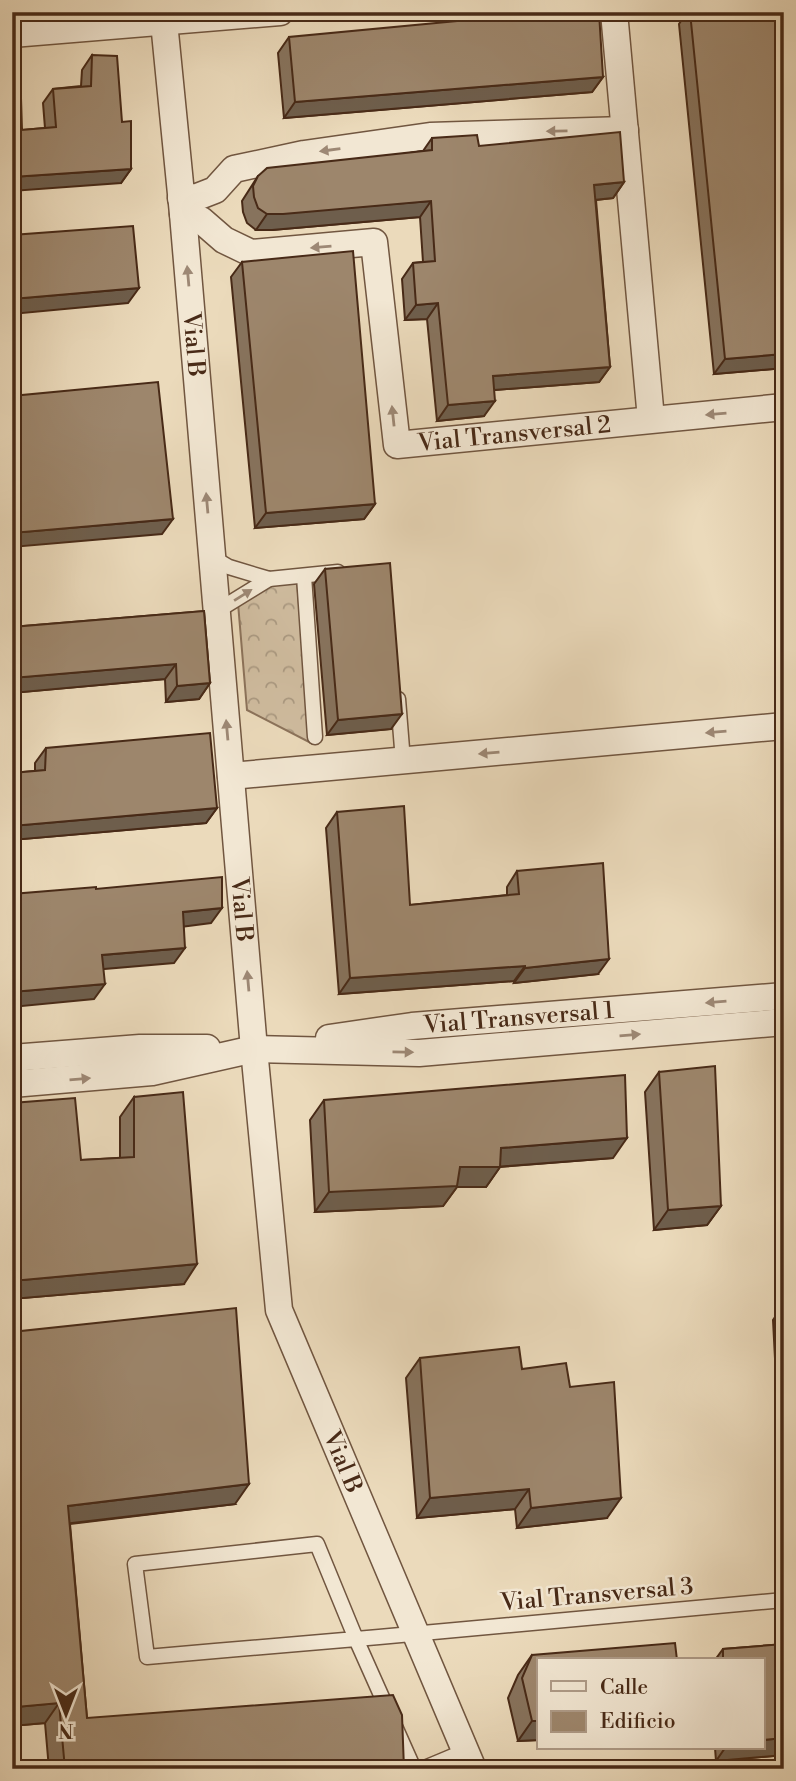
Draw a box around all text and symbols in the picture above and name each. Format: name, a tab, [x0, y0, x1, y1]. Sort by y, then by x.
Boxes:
one-way arrow	[546, 125, 568, 137]
one-way arrow	[319, 145, 341, 156]
one-way arrow	[310, 242, 332, 253]
one-way arrow	[182, 265, 193, 287]
street label: Vial B	[175, 310, 211, 378]
one-way arrow	[388, 405, 399, 427]
one-way arrow	[705, 409, 727, 420]
street label: Vial Transversal 2	[415, 410, 612, 459]
one-way arrow	[201, 492, 212, 514]
one-way arrow	[233, 589, 252, 601]
one-way arrow	[221, 719, 232, 741]
one-way arrow	[705, 727, 727, 738]
one-way arrow	[478, 748, 500, 759]
street label: Vial B	[223, 875, 259, 943]
one-way arrow	[242, 970, 253, 992]
street label: Vial Transversal 1	[422, 996, 616, 1041]
one-way arrow	[705, 997, 727, 1008]
one-way arrow	[619, 1029, 641, 1040]
one-way arrow	[392, 1046, 414, 1058]
one-way arrow	[69, 1073, 91, 1084]
street label: Vial B	[315, 1426, 369, 1498]
street label: Vial Transversal 3	[498, 1572, 695, 1618]
legend	[537, 1658, 764, 1750]
text: Calle	[600, 1675, 648, 1701]
north arrow	[32, 1680, 102, 1750]
text: Edificio	[600, 1709, 676, 1735]
text: N	[58, 1718, 74, 1742]

